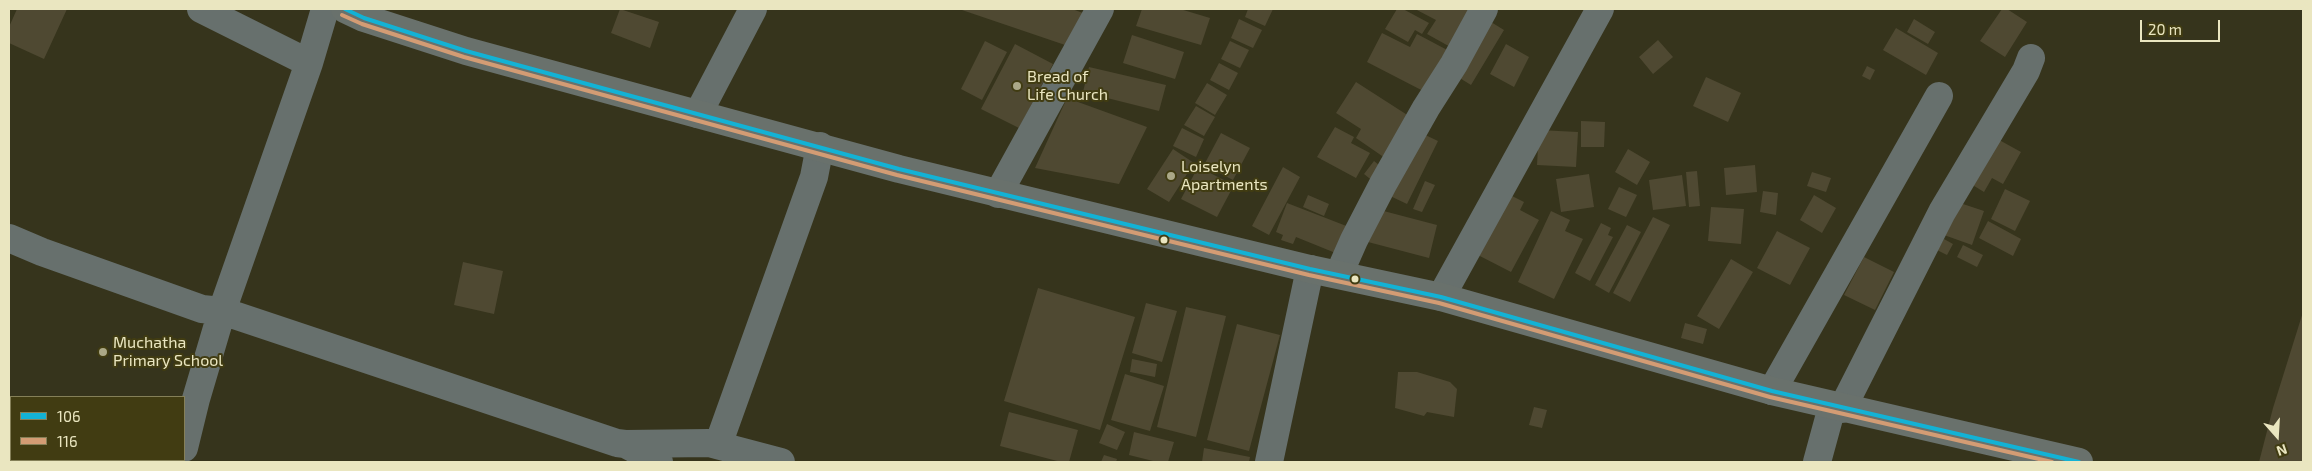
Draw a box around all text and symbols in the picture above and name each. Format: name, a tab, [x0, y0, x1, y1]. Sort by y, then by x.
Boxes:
scale bar	[2142, 10, 2222, 42]
text: 20 m	[2148, 20, 2182, 38]
place label: Bread of Life Church	[1027, 67, 1108, 105]
marker: Bread of Life Church	[1011, 80, 1023, 92]
place label: Loiselyn Apartments	[1181, 157, 1268, 195]
marker: Loiselyn Apartments	[1165, 170, 1177, 182]
unlabelled marker	[1159, 235, 1169, 245]
unlabelled marker	[1350, 274, 1360, 284]
place label: Muchatha Primary School	[113, 333, 223, 371]
marker: Muchatha Primary School	[97, 346, 109, 358]
legend	[10, 396, 185, 461]
text: 106	[57, 407, 81, 425]
north arrow	[2252, 411, 2302, 461]
text: 116	[57, 432, 78, 450]
text: N	[2275, 441, 2290, 460]

